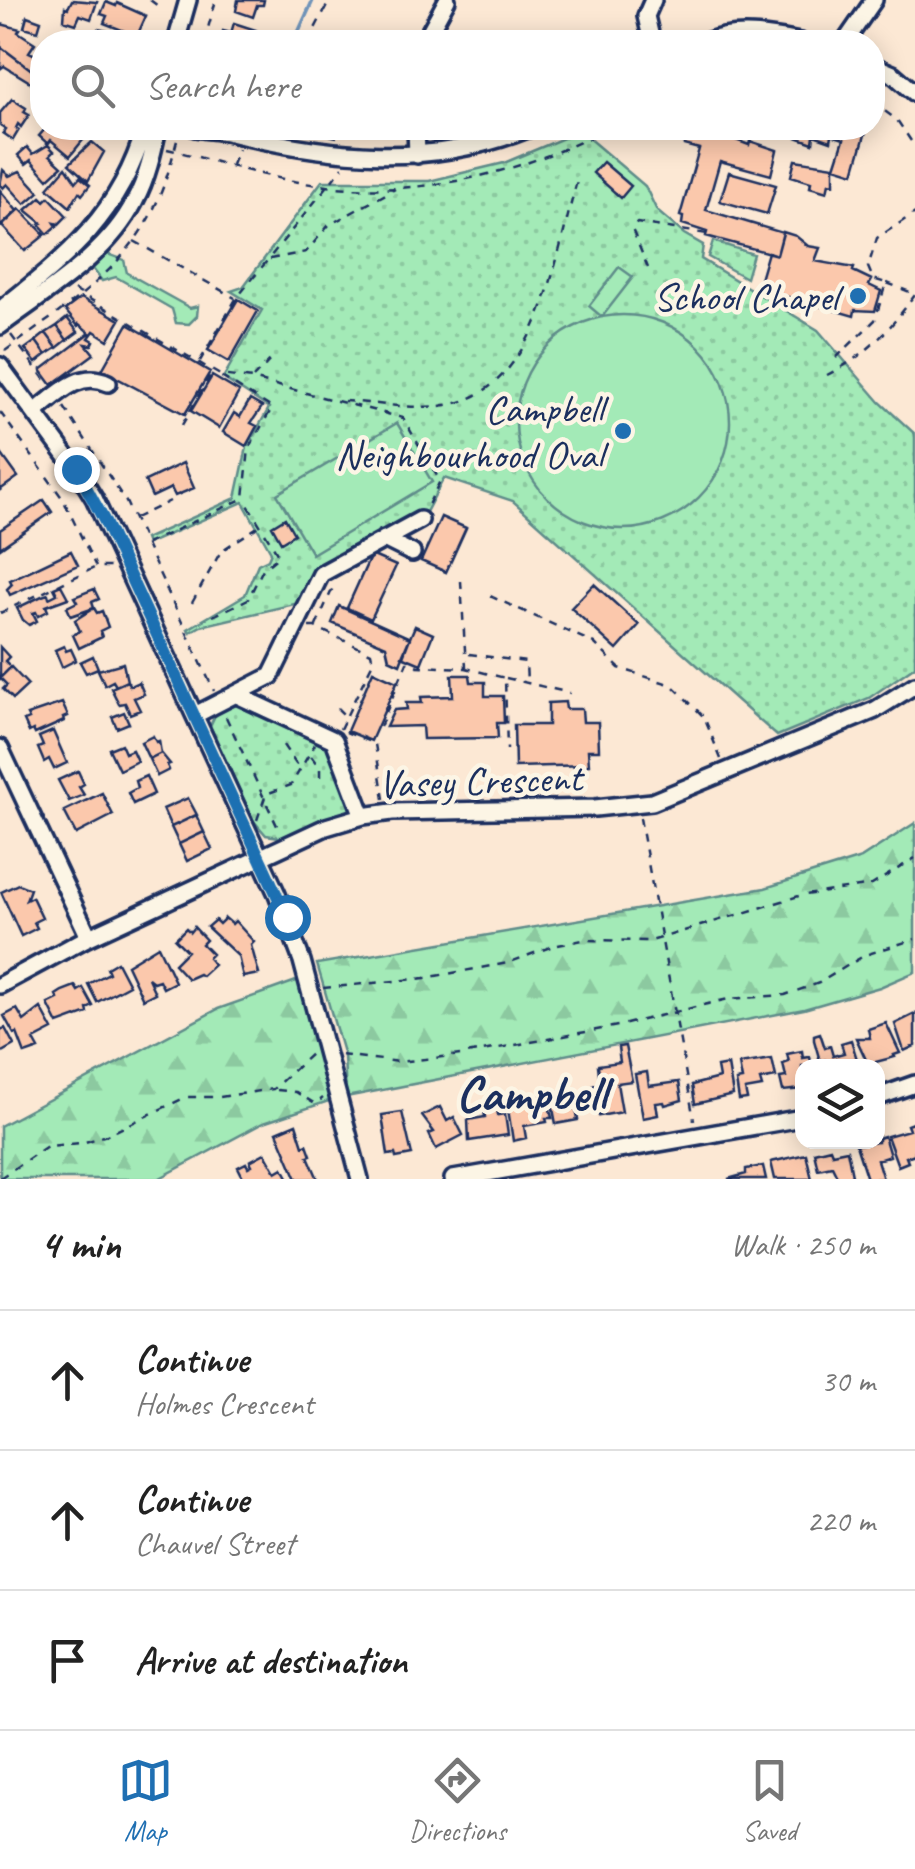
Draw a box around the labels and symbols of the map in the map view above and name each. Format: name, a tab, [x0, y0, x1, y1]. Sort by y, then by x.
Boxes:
place label: School Chapel	[654, 272, 844, 322]
marker: School Chapel	[847, 285, 869, 307]
place label: Campbell Neighbourhood Oval	[335, 384, 609, 480]
marker: Campbell Neighbourhood Oval	[612, 420, 634, 442]
route end	[54, 447, 100, 493]
street label: Vasey Crescent	[377, 752, 586, 810]
route start	[265, 895, 311, 941]
district label: Campbell	[456, 1062, 615, 1125]

